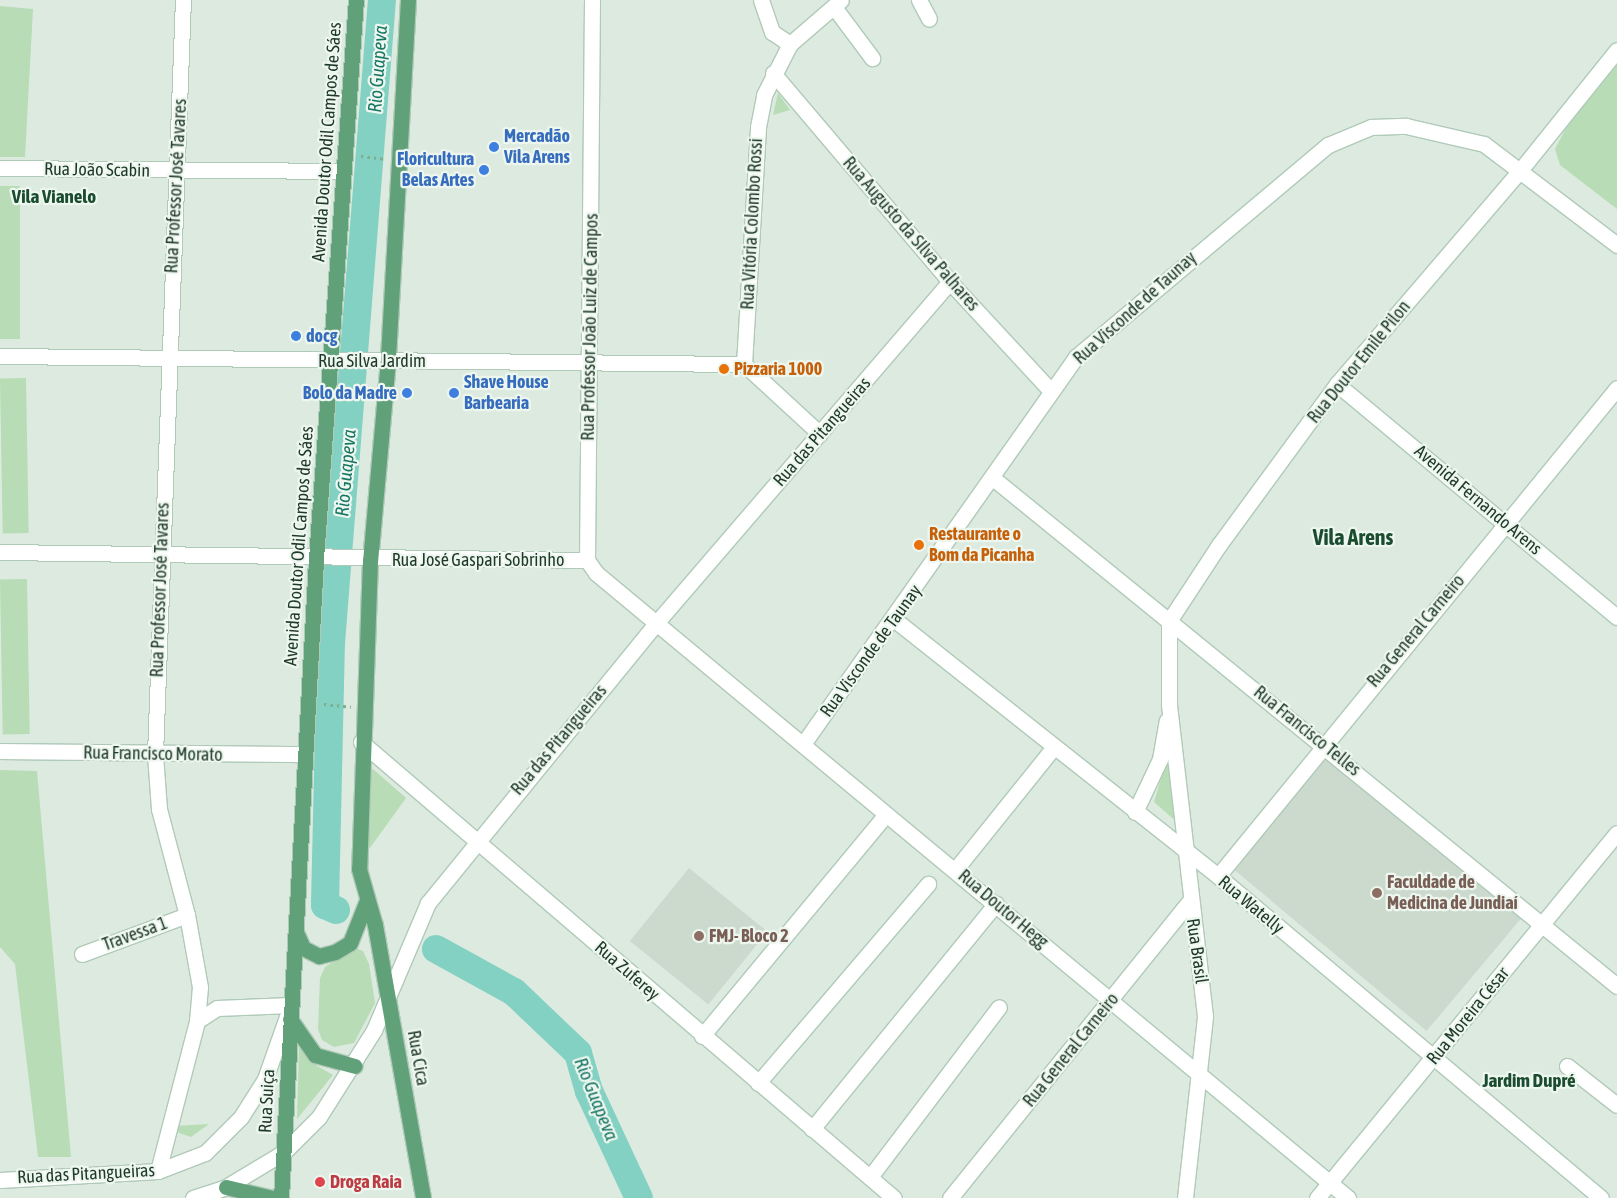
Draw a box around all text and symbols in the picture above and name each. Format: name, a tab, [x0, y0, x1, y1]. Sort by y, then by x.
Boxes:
street label: Avenida Doutor Odil Campos de Sáes	[308, 21, 346, 263]
water label: Rio Guapeva	[364, 25, 392, 113]
street label: Rua Professor José Tavares	[161, 98, 191, 274]
place label: Mercadão Vila Arens	[504, 126, 570, 168]
street label: Rua Vitória Colombo Rossi	[737, 138, 767, 310]
marker: Mercadão Vila Arens	[488, 141, 500, 153]
place label: Floricultura Belas Artes	[397, 149, 474, 192]
street label: Rua Augusto da SIlva Palhares	[838, 152, 984, 316]
street label: Rua João Scabin	[44, 158, 150, 182]
marker: Floricultura Belas Artes	[478, 164, 490, 176]
district label: Vila Vianelo	[12, 186, 96, 208]
street label: Rua Professor João Luiz de Campos	[577, 213, 603, 441]
street label: Rua Visconde de Taunay	[1069, 247, 1201, 369]
street label: Rua Doutor Emile Pilon	[1303, 296, 1415, 428]
place label: docg	[306, 325, 337, 347]
marker: docg	[290, 330, 302, 342]
street label: Rua Silva Jardim	[318, 350, 426, 372]
place label: Pizzaria 1000	[734, 358, 822, 380]
marker: Pizzaria 1000	[718, 363, 730, 375]
place label: Shave House Barbearia	[464, 372, 549, 414]
street label: Rua das Pitangueiras	[769, 373, 875, 491]
place label: Bolo da Madre	[303, 382, 397, 404]
marker: Bolo da Madre	[401, 387, 413, 399]
marker: Shave House Barbearia	[448, 387, 460, 399]
street label: Avenida Doutor Odil Campos de Sáes	[280, 425, 318, 667]
water label: Rio Guapeva	[331, 428, 361, 518]
street label: Avenida Fernando Arens	[1410, 440, 1546, 560]
street label: Rua Professor José Tavares	[146, 502, 174, 678]
place label: Restaurante o Bom da Picanha	[929, 524, 1034, 566]
district label: Vila Arens	[1313, 525, 1393, 551]
marker: Restaurante o Bom da Picanha	[913, 539, 925, 551]
street label: Rua José Gaspari Sobrinho	[392, 549, 564, 571]
street label: Rua General Carneiro	[1363, 570, 1469, 692]
street label: Rua Visconde de Taunay	[816, 581, 926, 721]
street label: Rua das Pitangueiras	[507, 680, 611, 800]
street label: Rua Francisco Telles	[1249, 681, 1365, 781]
street label: Rua Francisco Morato	[83, 742, 223, 766]
street label: Rua Doutor Hegg	[954, 865, 1052, 953]
street label: Rua Watelly	[1214, 871, 1288, 939]
place label: Faculdade de Medicina de Jundiaí	[1387, 872, 1518, 914]
marker: Faculdade de Medicina de Jundiaí	[1371, 887, 1383, 899]
street label: Travessa 1	[100, 912, 170, 956]
street label: Rua Brasil	[1182, 917, 1212, 985]
place label: FMJ- Bloco 2	[709, 925, 789, 947]
marker: FMJ- Bloco 2	[693, 930, 705, 942]
street label: Rua Zuferey	[590, 937, 664, 1005]
street label: Rua Moreira César	[1422, 963, 1514, 1069]
street label: Rua General Carneiro	[1018, 989, 1124, 1111]
street label: Rua Cica	[403, 1029, 433, 1087]
water label: Rio Guapeva	[569, 1054, 623, 1144]
street label: Rua Suiça	[255, 1069, 279, 1133]
district label: Jardim Dupré	[1482, 1070, 1576, 1092]
street label: Rua das Pitangueiras	[17, 1160, 155, 1188]
place label: Droga Raia	[330, 1171, 402, 1193]
marker: Droga Raia	[314, 1176, 326, 1188]

